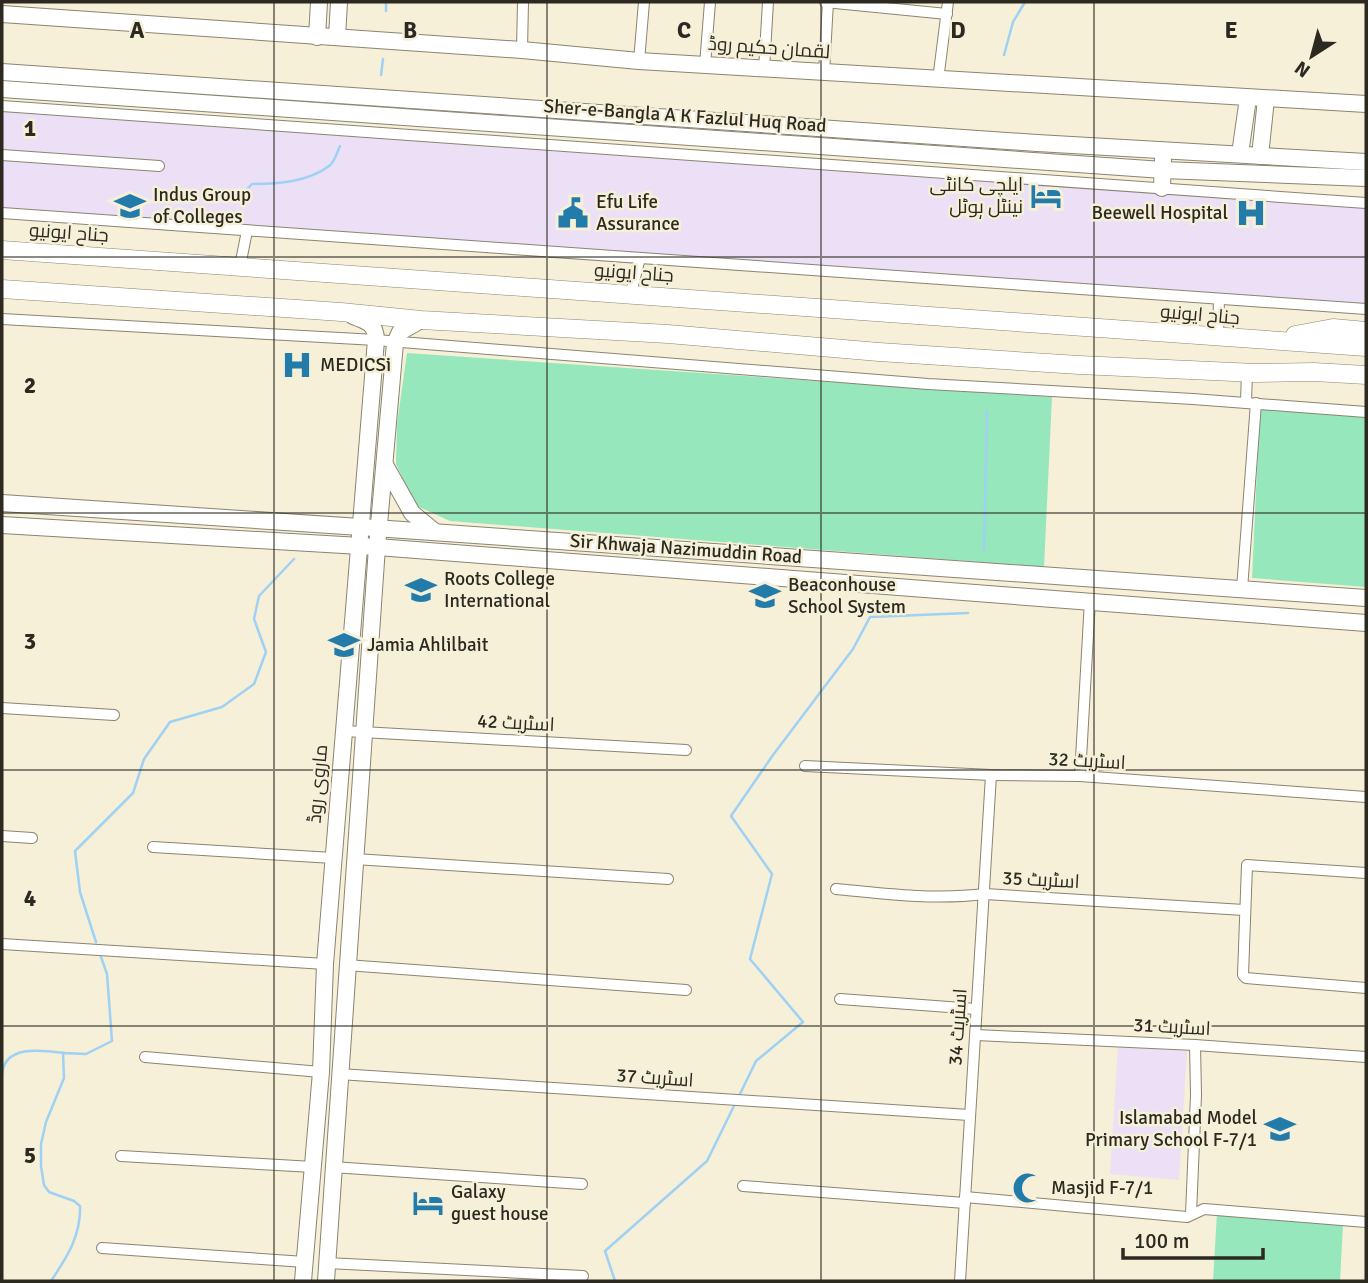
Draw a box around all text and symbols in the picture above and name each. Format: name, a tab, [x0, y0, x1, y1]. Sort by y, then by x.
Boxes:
text: A	[130, 16, 145, 45]
text: B	[403, 16, 417, 45]
text: C	[677, 16, 691, 45]
text: D	[950, 16, 966, 45]
text: E	[1224, 16, 1238, 45]
north arrow	[1277, 21, 1347, 91]
street label: لقمان حکیم روڈ	[707, 32, 831, 65]
text: N	[1290, 55, 1315, 83]
street label: Sher-e-Bangla A K Fazlul Huq Road	[543, 94, 827, 138]
text: 1	[24, 114, 36, 143]
place label: ایلچی کانٹی نینٹل ہوٹل	[930, 173, 1023, 219]
hotel icon: ایلچی کانٹی نینٹل ہوٹل	[1029, 179, 1063, 213]
place label: Indus Group of Colleges	[153, 183, 251, 229]
school or university icon: Indus Group of Colleges	[113, 189, 147, 223]
place label: Efu Life Assurance	[596, 190, 680, 236]
public building icon: Efu Life Assurance	[556, 196, 590, 230]
hospital icon: Beewell Hospital	[1234, 196, 1268, 230]
place label: Beewell Hospital	[1092, 201, 1228, 225]
street label: جناح ایونیو	[28, 218, 110, 249]
street label: جناح ایونیو	[593, 258, 675, 289]
street label: جناح ایونیو	[1159, 300, 1241, 331]
hospital icon: MEDICSi	[280, 348, 314, 382]
place label: MEDICSi	[320, 353, 391, 377]
text: 2	[24, 371, 36, 400]
street label: Sir Khwaja Nazimuddin Road	[569, 529, 803, 569]
place label: Roots College International	[444, 567, 555, 613]
school or university icon: Roots College International	[404, 573, 438, 607]
place label: Beaconhouse School System	[788, 573, 906, 619]
school or university icon: Beaconhouse School System	[748, 579, 782, 613]
text: 3	[24, 627, 36, 656]
school or university icon: Jamia Ahlilbait	[327, 628, 361, 662]
place label: Jamia Ahlilbait	[367, 633, 489, 657]
street label: اسٹریٹ 42	[477, 709, 555, 737]
street label: ماروی روڈ	[303, 744, 333, 824]
street label: اسٹریٹ 32	[1048, 747, 1126, 775]
street label: اسٹریٹ 35	[1002, 866, 1080, 894]
text: 4	[24, 884, 36, 913]
street label: اسٹریٹ 34	[943, 988, 973, 1066]
street label: اسٹریٹ 31	[1133, 1013, 1211, 1041]
street label: اسٹریٹ 37	[616, 1063, 694, 1093]
place label: Islamabad Model Primary School F-7/1	[1085, 1106, 1257, 1152]
school or university icon: Islamabad Model Primary School F-7/1	[1263, 1112, 1297, 1146]
text: 5	[24, 1141, 36, 1170]
mosque icon: Masjid F-7/1	[1011, 1171, 1045, 1205]
place label: Masjid F-7/1	[1051, 1176, 1153, 1200]
place label: Galaxy guest house	[451, 1180, 548, 1226]
hotel icon: Galaxy guest house	[411, 1186, 445, 1220]
scale bar	[1123, 1216, 1263, 1260]
text: 100 m	[1134, 1228, 1189, 1254]

